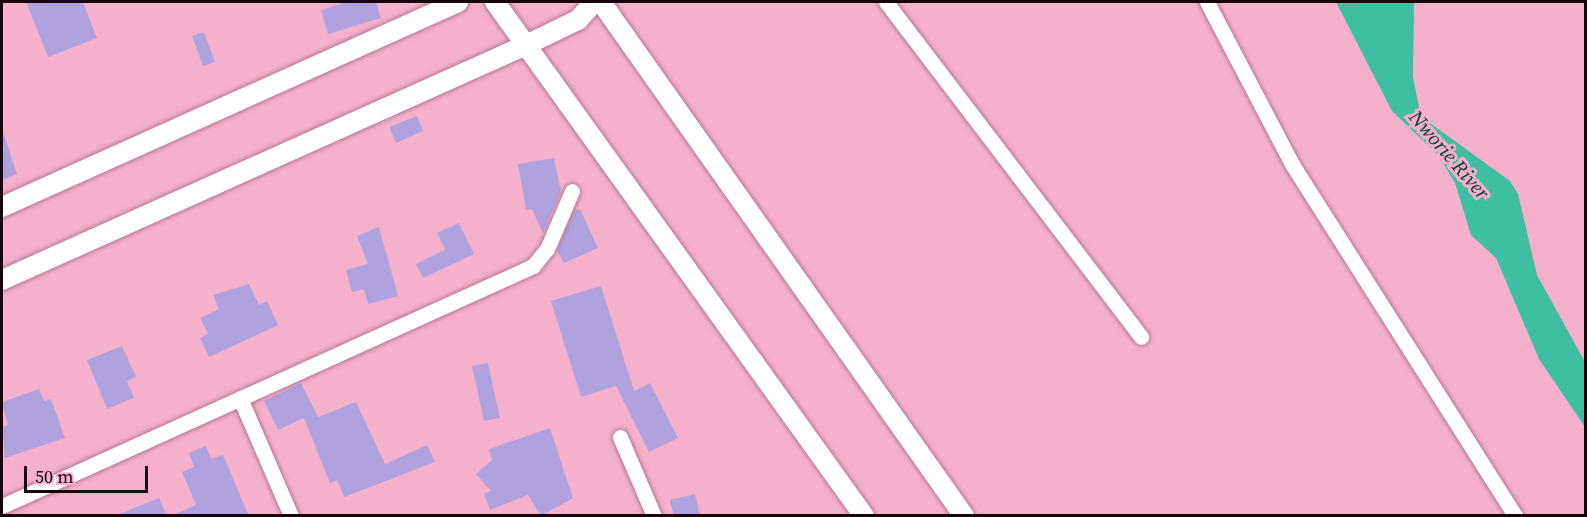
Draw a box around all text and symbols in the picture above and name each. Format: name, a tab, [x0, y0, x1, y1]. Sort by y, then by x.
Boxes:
water label: Nworie River	[1404, 106, 1494, 204]
scale bar	[27, 454, 152, 492]
text: 50 m	[35, 464, 73, 489]

